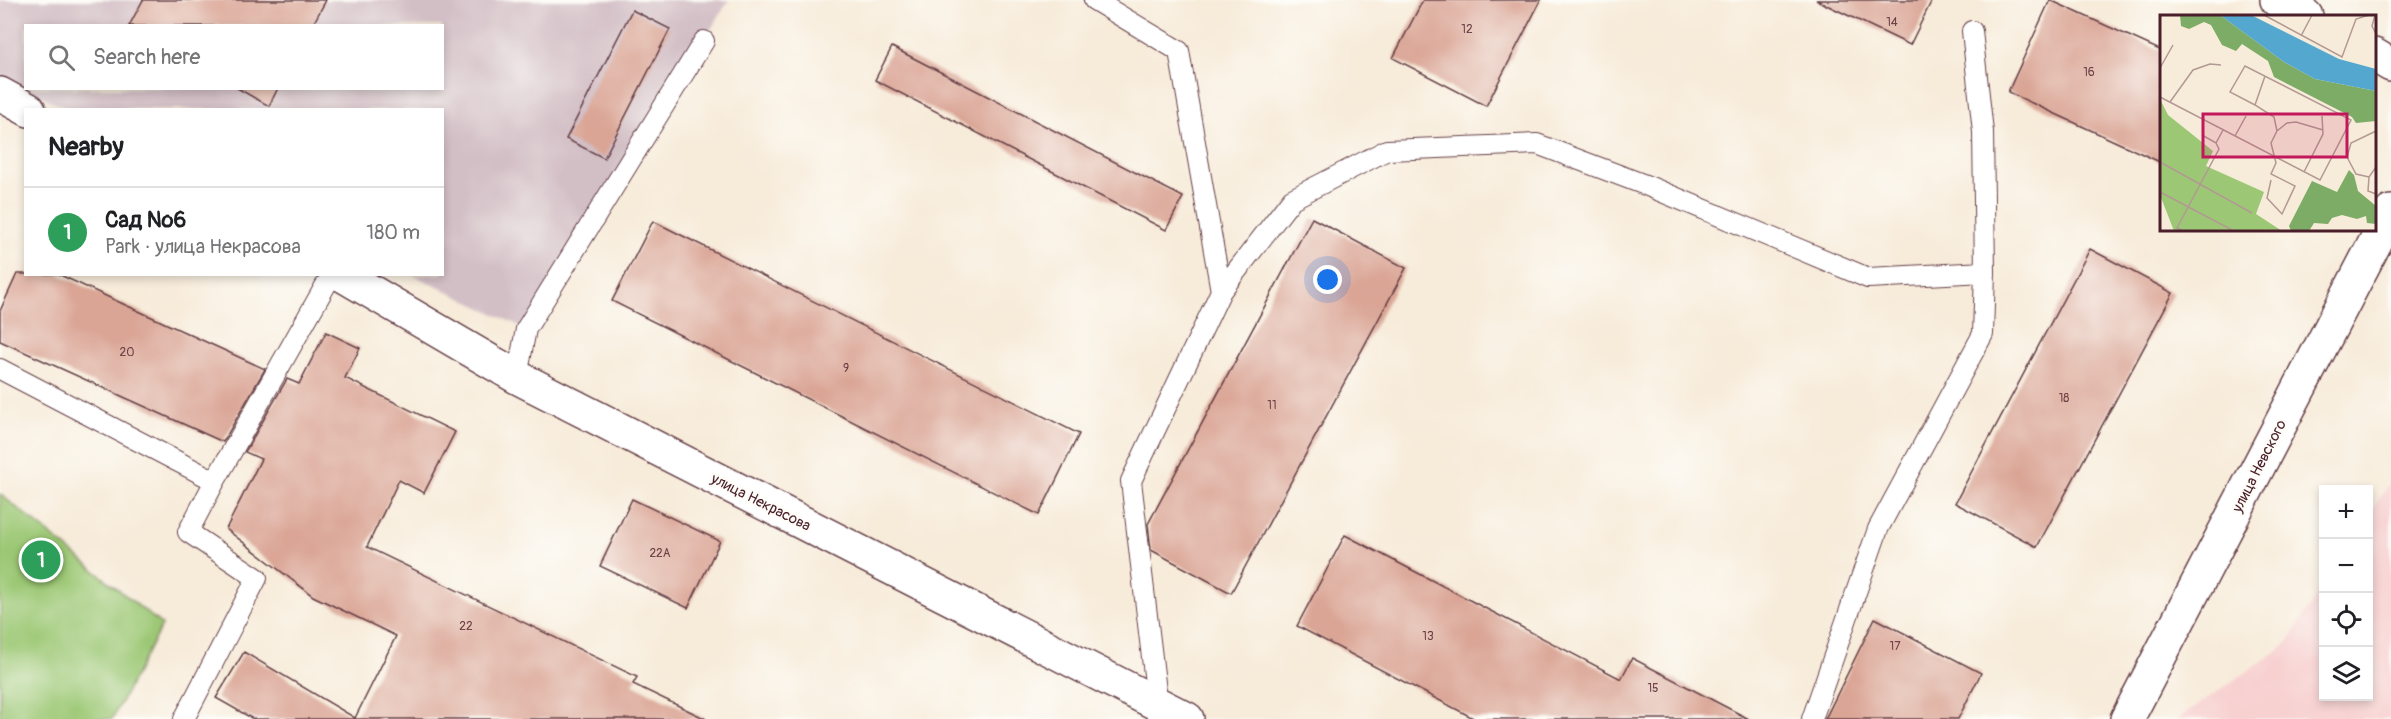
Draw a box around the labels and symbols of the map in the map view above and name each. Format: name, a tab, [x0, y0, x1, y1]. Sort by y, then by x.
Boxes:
house number: 14	[1886, 15, 1898, 30]
inset map	[2160, 15, 2376, 231]
house number: 12	[1461, 22, 1473, 37]
house number: 16	[2083, 65, 2095, 80]
your location	[1313, 265, 1342, 294]
house number: 20	[120, 345, 134, 360]
house number: 9	[843, 361, 849, 376]
house number: 18	[2059, 391, 2069, 406]
house number: 11	[1267, 398, 1277, 413]
street label: улица Невского	[2227, 417, 2291, 517]
street label: улица Некрасова	[707, 469, 814, 536]
pin: 1	[22, 538, 60, 582]
house number: 22А	[649, 546, 671, 561]
house number: 22	[459, 619, 473, 634]
house number: 13	[1422, 629, 1434, 644]
house number: 17	[1889, 639, 1901, 654]
house number: 15	[1647, 681, 1659, 696]

